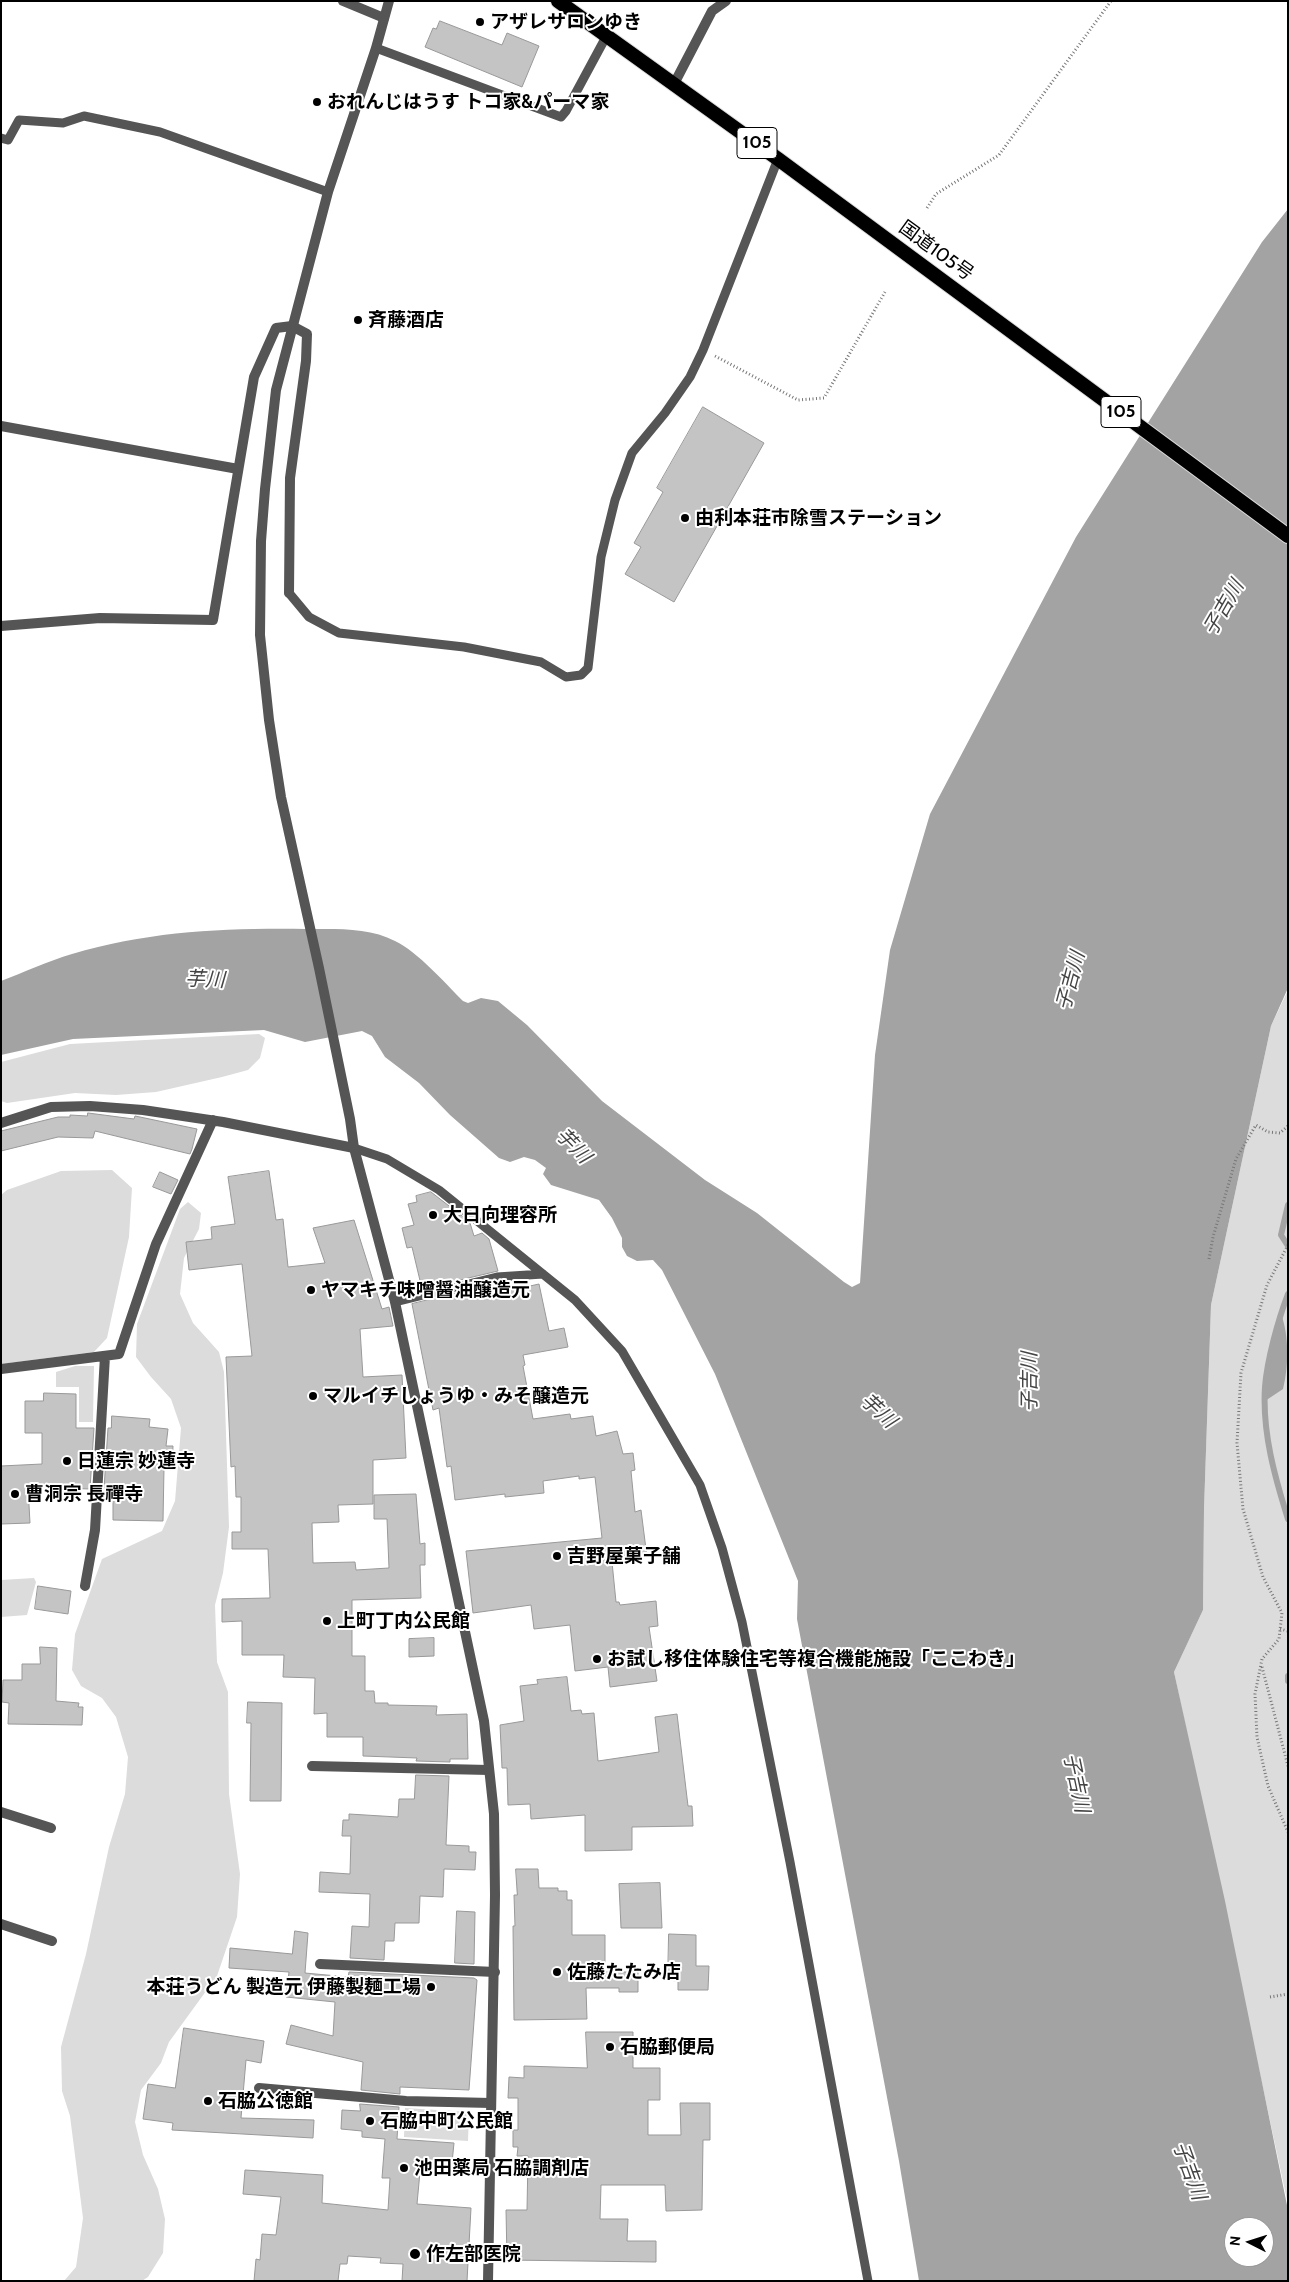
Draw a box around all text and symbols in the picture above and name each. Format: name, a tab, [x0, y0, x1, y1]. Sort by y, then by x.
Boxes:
place label: アザレサロンゆき	[490, 11, 642, 33]
marker: アザレサロンゆき	[474, 16, 486, 28]
place label: おれんじはうす トコ家&パーマ家	[327, 91, 609, 113]
marker: おれんじはうす トコ家&パーマ家	[311, 96, 323, 108]
road number: 105	[737, 128, 777, 158]
street label: 国道105号	[894, 216, 978, 286]
place label: 斉藤酒店	[368, 309, 444, 331]
marker: 斉藤酒店	[352, 314, 364, 326]
road number: 105	[1101, 397, 1141, 428]
place label: 由利本荘市除雪ステーション	[695, 507, 942, 529]
marker: 由利本荘市除雪ステーション	[679, 512, 691, 524]
water label: 子吉川	[1199, 576, 1249, 640]
water label: 子吉川	[1052, 949, 1090, 1013]
water label: 芋川	[185, 967, 225, 993]
water label: 芋川	[550, 1123, 596, 1169]
place label: 大日向理容所	[443, 1204, 557, 1226]
marker: 大日向理容所	[427, 1209, 439, 1221]
place label: ヤマキチ味噌醤油醸造元	[321, 1279, 530, 1301]
marker: ヤマキチ味噌醤油醸造元	[305, 1284, 317, 1296]
water label: 子吉川	[1018, 1352, 1042, 1412]
place label: マルイチしょうゆ・みそ醸造元	[323, 1385, 589, 1407]
water label: 芋川	[855, 1389, 901, 1433]
marker: マルイチしょうゆ・みそ醸造元	[307, 1390, 319, 1402]
place label: 日蓮宗 妙蓮寺	[77, 1450, 195, 1472]
marker: 日蓮宗 妙蓮寺	[61, 1455, 73, 1467]
place label: 曹洞宗 長禪寺	[25, 1483, 143, 1505]
marker: 曹洞宗 長禪寺	[9, 1488, 21, 1500]
place label: 吉野屋菓子舗	[567, 1545, 681, 1567]
marker: 吉野屋菓子舗	[551, 1550, 563, 1562]
place label: 上町丁内公民館	[337, 1610, 470, 1632]
marker: 上町丁内公民館	[321, 1615, 333, 1627]
place label: お試し移住体験住宅等複合機能施設「ここわき」	[607, 1648, 1025, 1670]
marker: お試し移住体験住宅等複合機能施設「ここわき」	[591, 1653, 603, 1665]
water label: 子吉川	[1058, 1751, 1094, 1815]
place label: 佐藤たたみ店	[567, 1961, 681, 1983]
marker: 佐藤たたみ店	[551, 1966, 563, 1978]
place label: 本荘うどん 製造元 伊藤製麺工場	[146, 1976, 421, 1998]
marker: 本荘うどん 製造元 伊藤製麺工場	[425, 1981, 437, 1993]
place label: 石脇郵便局	[620, 2036, 715, 2058]
marker: 石脇郵便局	[604, 2041, 616, 2053]
place label: 石脇公徳館	[218, 2090, 313, 2112]
marker: 石脇公徳館	[202, 2095, 214, 2107]
place label: 石脇中町公民館	[380, 2110, 513, 2132]
marker: 石脇中町公民館	[364, 2115, 376, 2127]
water label: 子吉川	[1167, 2139, 1211, 2203]
place label: 池田薬局 石脇調剤店	[414, 2157, 589, 2179]
marker: 池田薬局 石脇調剤店	[398, 2162, 410, 2174]
north arrow	[1224, 2217, 1274, 2267]
text: N	[1226, 2235, 1244, 2246]
place label: 作左部医院	[426, 2243, 521, 2265]
marker: 作左部医院	[408, 2247, 422, 2261]

